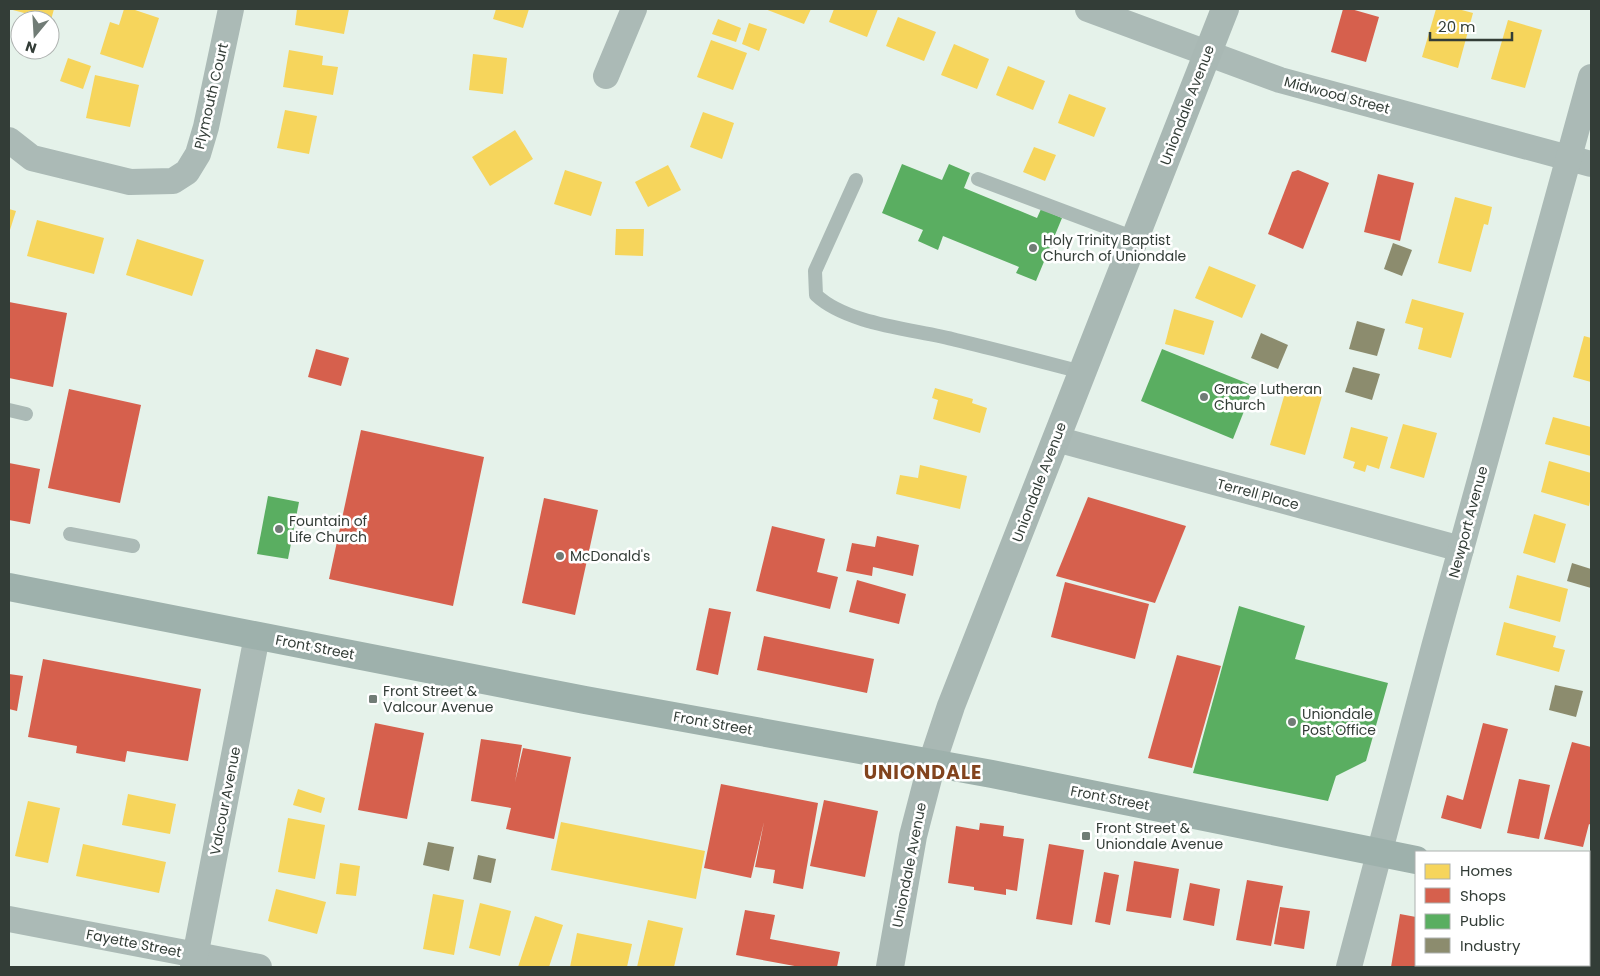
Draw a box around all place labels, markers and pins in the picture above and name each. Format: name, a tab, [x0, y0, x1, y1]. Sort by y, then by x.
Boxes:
place label: Holy Trinity Baptist Church of Uniondale	[1043, 230, 1187, 266]
marker: Holy Trinity Baptist Church of Uniondale	[1027, 242, 1039, 254]
place label: Grace Lutheran Church	[1214, 379, 1322, 415]
marker: Grace Lutheran Church	[1198, 391, 1210, 403]
place label: Fountain of Life Church	[289, 511, 368, 547]
marker: Fountain of Life Church	[273, 523, 285, 535]
place label: McDonald's	[570, 546, 650, 566]
marker: McDonald's	[554, 550, 566, 562]
place label: Front Street & Valcour Avenue	[383, 681, 494, 717]
marker: Front Street & Valcour Avenue	[367, 693, 379, 705]
place label: Uniondale Post Office	[1302, 704, 1376, 740]
marker: Uniondale Post Office	[1286, 716, 1298, 728]
place label: Front Street & Uniondale Avenue	[1096, 818, 1223, 854]
marker: Front Street & Uniondale Avenue	[1080, 830, 1092, 842]

